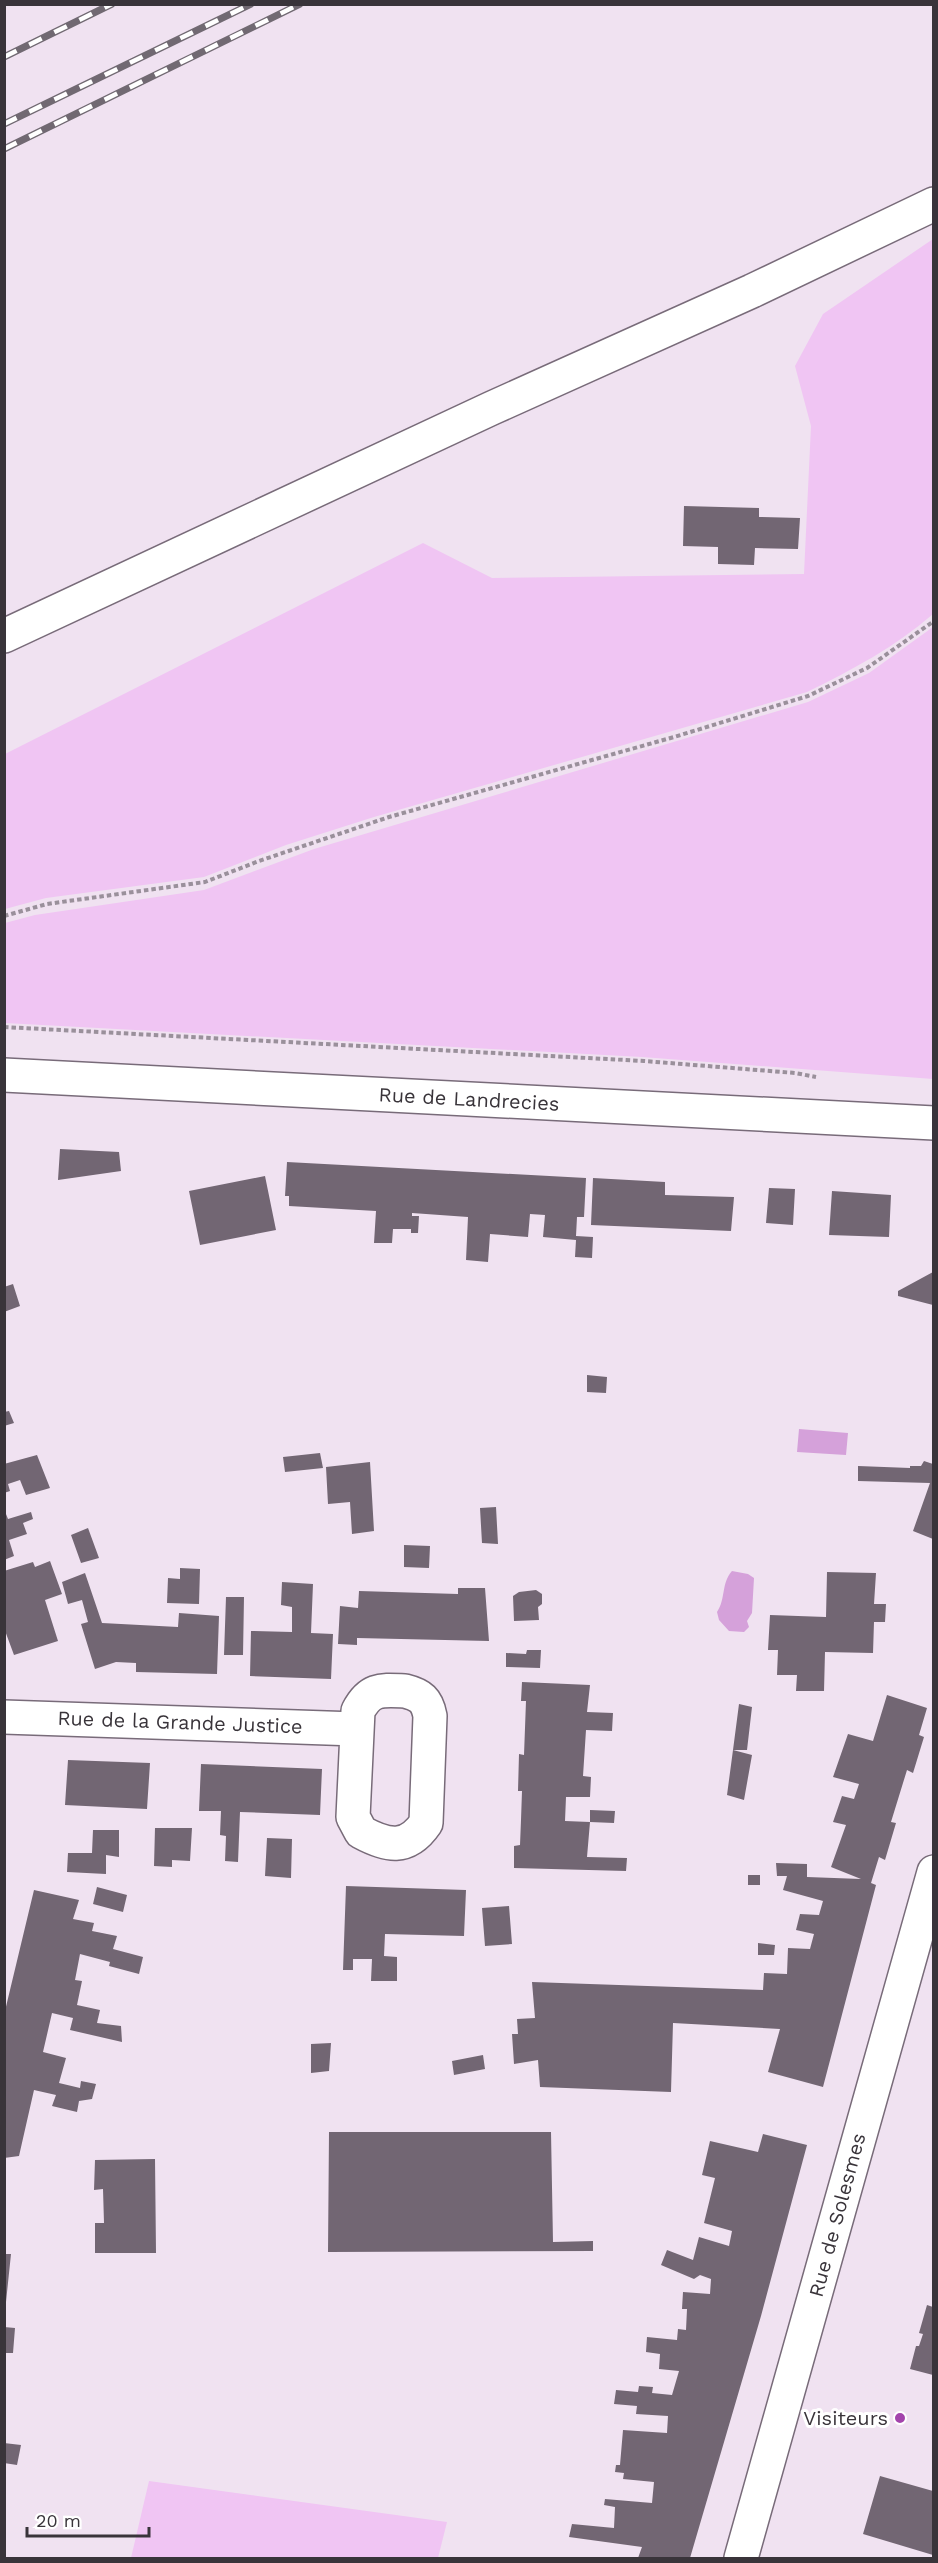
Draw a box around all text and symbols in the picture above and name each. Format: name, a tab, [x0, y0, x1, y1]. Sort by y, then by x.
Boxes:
street label: Rue de Landrecies	[378, 1082, 560, 1116]
street label: Rue de la Grande Justice	[57, 1706, 303, 1738]
street label: Rue de Solesmes	[804, 2130, 870, 2300]
place label: Visiteurs	[803, 2406, 888, 2430]
marker: Visiteurs	[893, 2411, 907, 2425]
scale bar	[27, 2500, 148, 2538]
text: 20 m	[36, 2510, 81, 2531]

